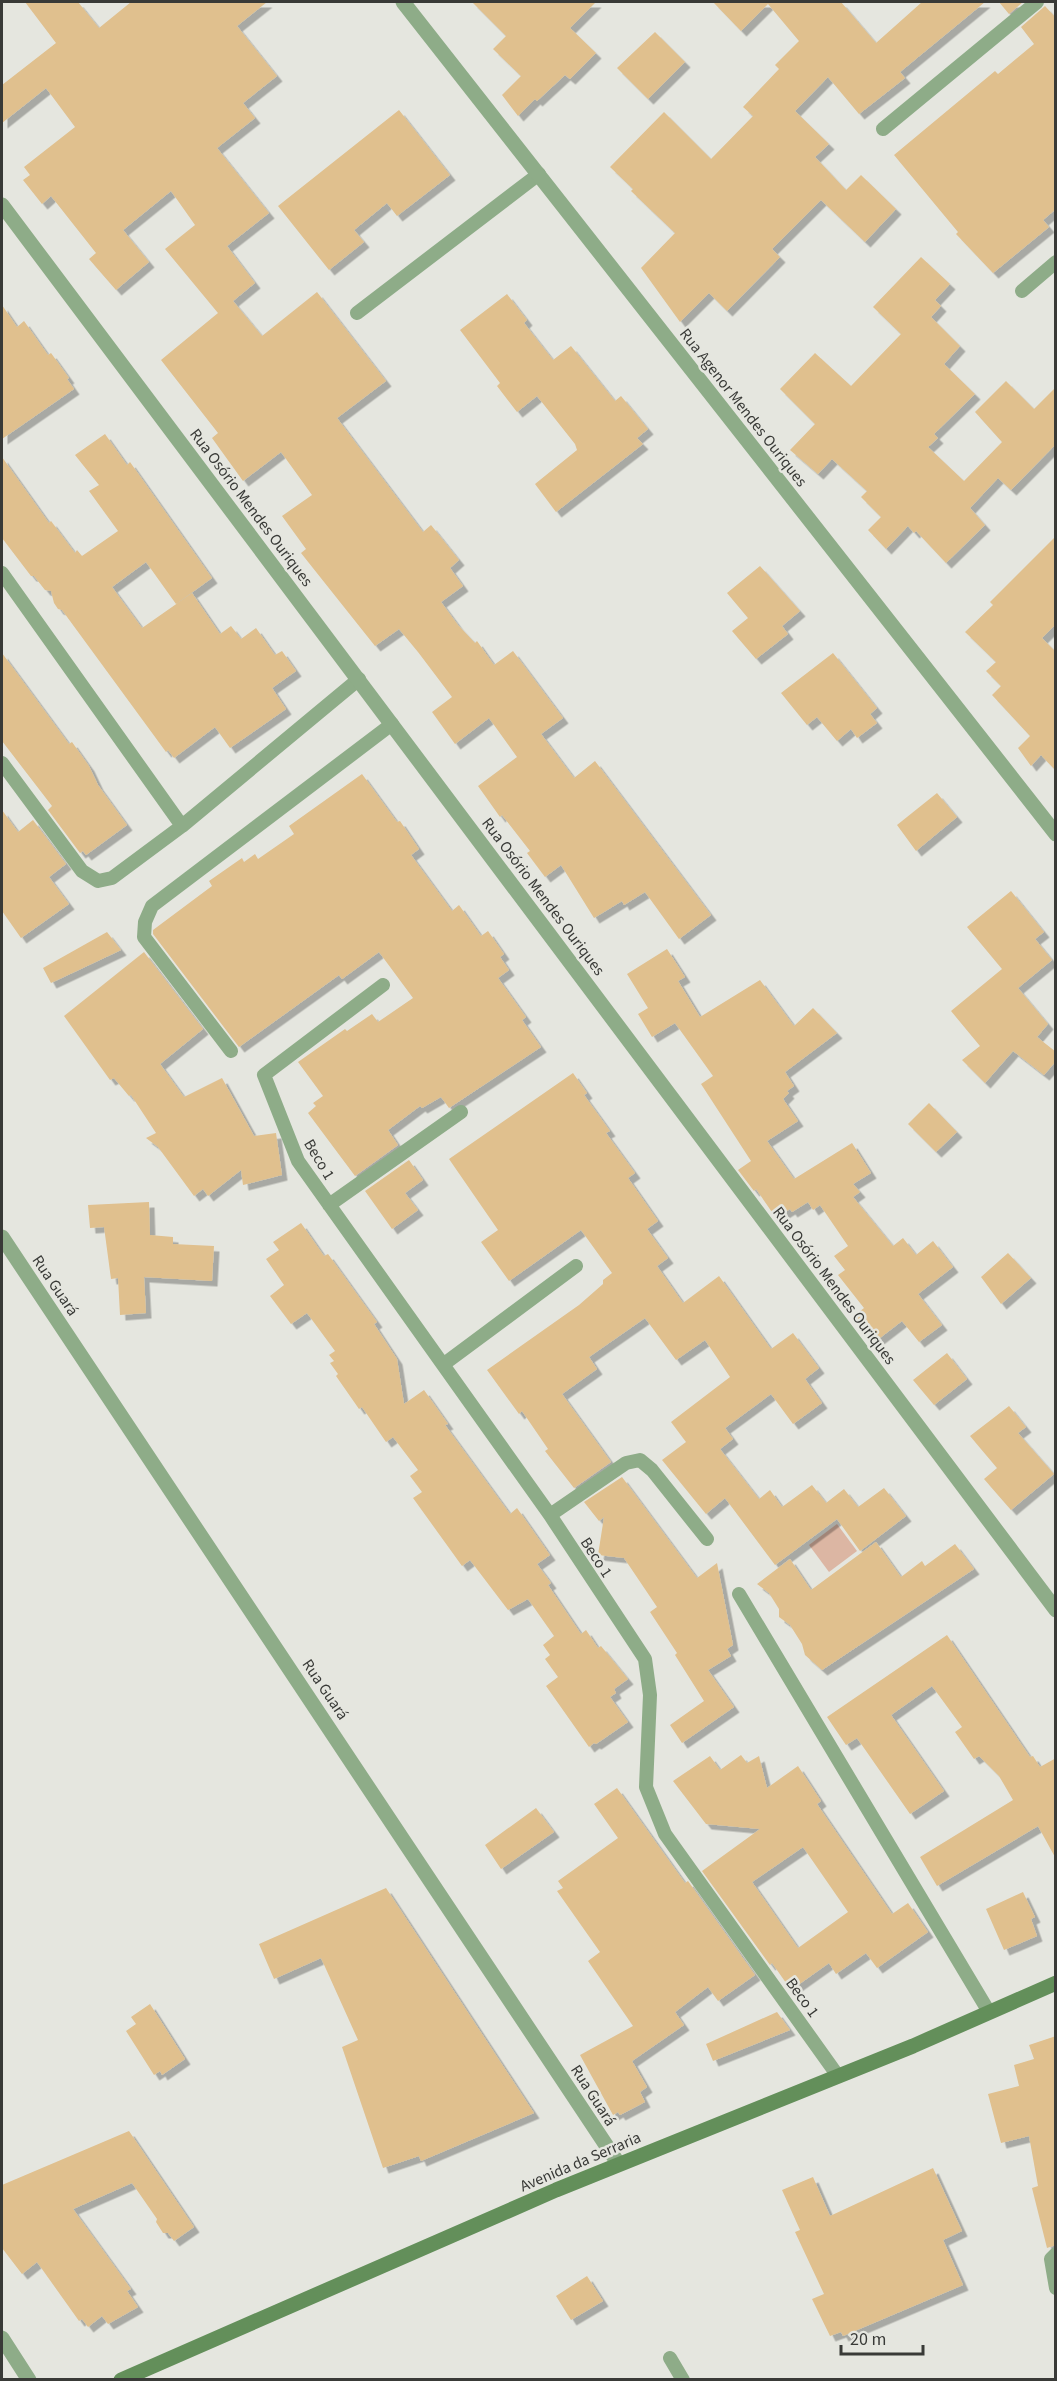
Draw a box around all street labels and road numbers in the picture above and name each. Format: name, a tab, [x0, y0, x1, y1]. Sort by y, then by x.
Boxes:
street label: Rua Agenor Mendes Ouriques	[674, 324, 812, 492]
street label: Rua Osório Mendes Ouriques	[184, 424, 318, 591]
street label: Rua Osório Mendes Ouriques	[476, 813, 610, 980]
street label: Beco 1	[298, 1135, 340, 1184]
street label: Rua Osório Mendes Ouriques	[767, 1202, 901, 1369]
street label: Rua Guará	[27, 1251, 84, 1320]
street label: Beco 1	[575, 1533, 617, 1582]
street label: Rua Guará	[297, 1655, 354, 1724]
street label: Beco 1	[780, 1973, 824, 2022]
street label: Rua Guará	[565, 2061, 621, 2130]
street label: Avenida da Serraria	[516, 2126, 644, 2197]

